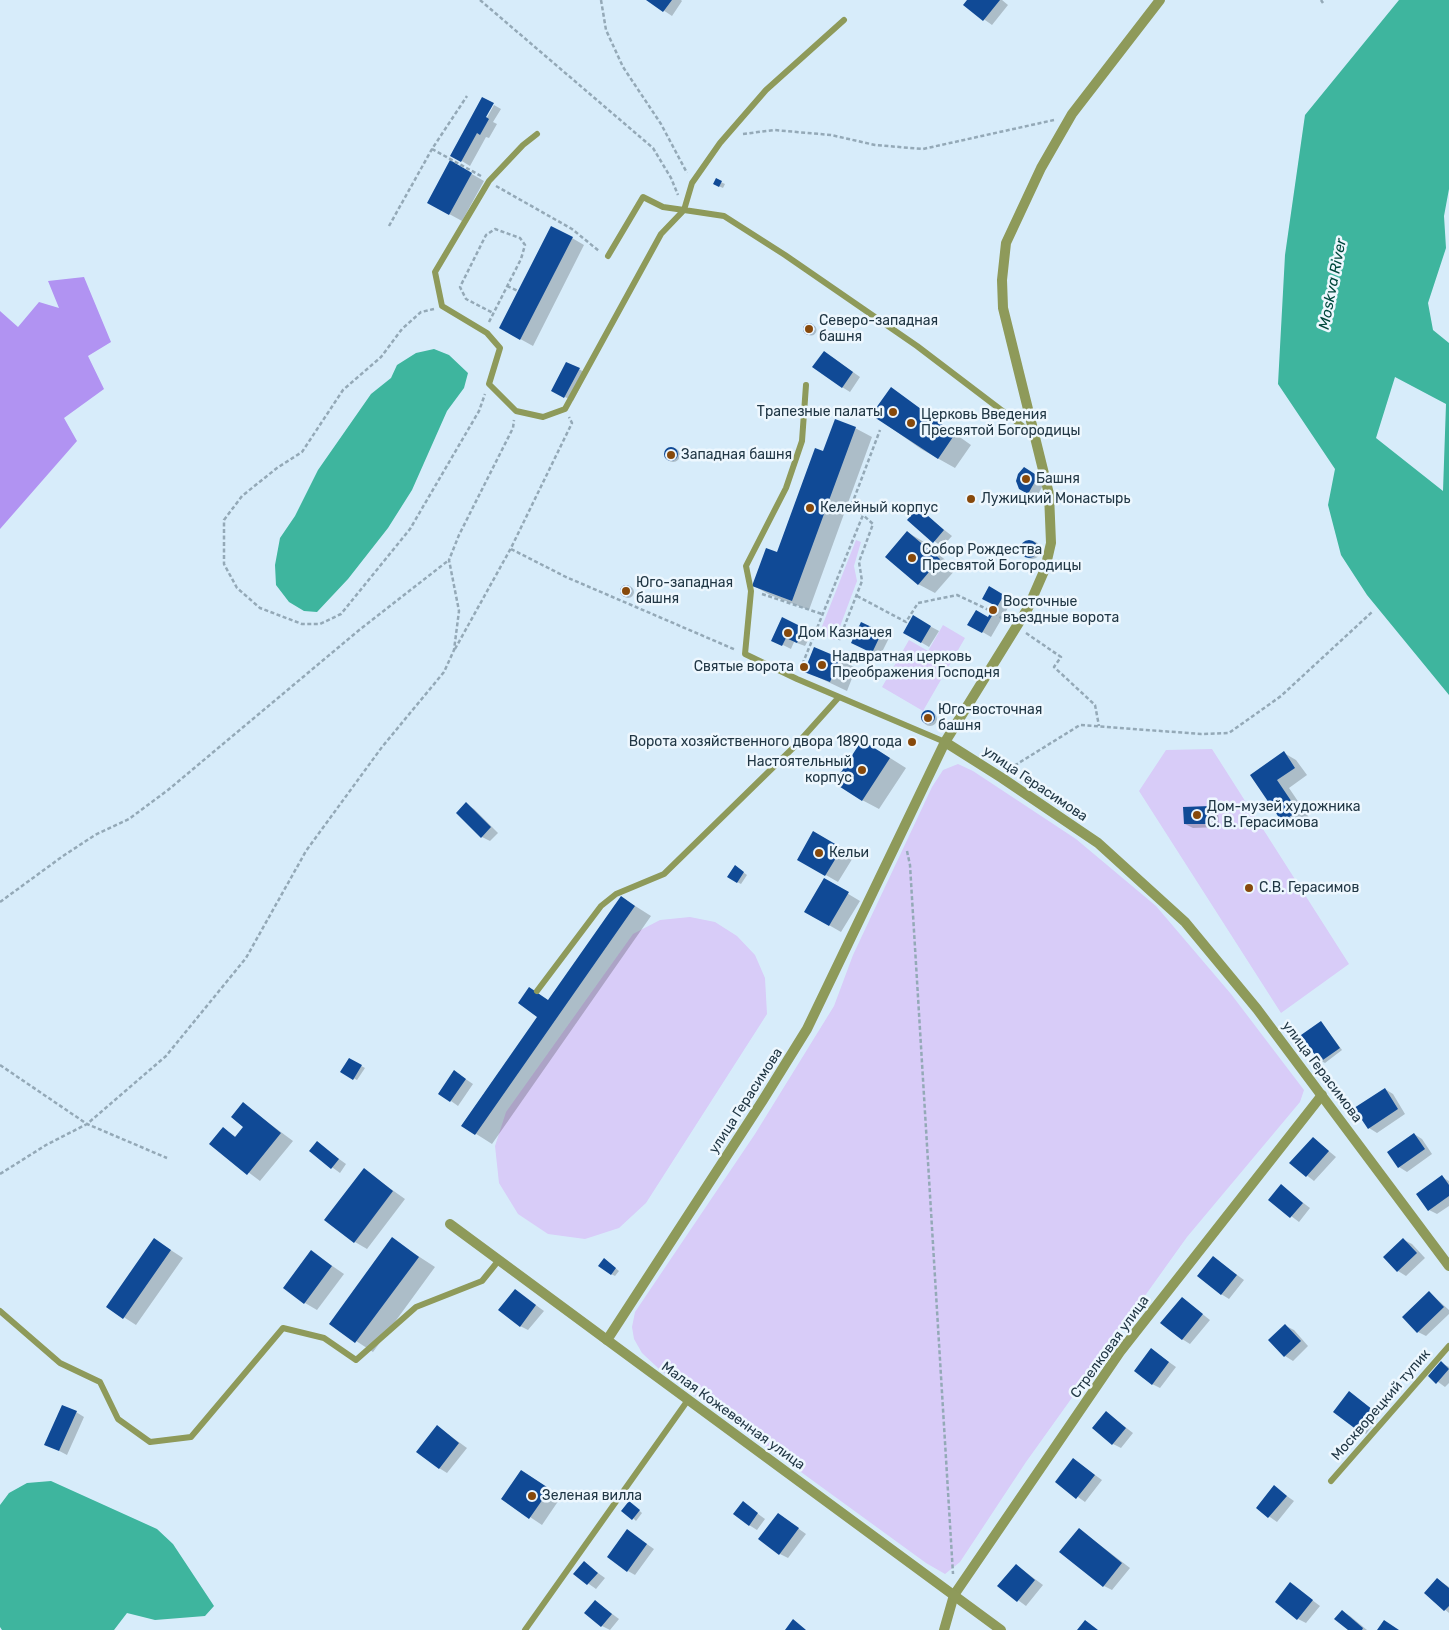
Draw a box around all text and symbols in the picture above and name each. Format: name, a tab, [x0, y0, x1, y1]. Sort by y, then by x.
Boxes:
water label: Moskva River	[1315, 237, 1351, 331]
place label: Северо-западная башня	[819, 313, 938, 346]
marker: Северо-западная башня	[803, 323, 815, 335]
place label: Трапезные палаты	[757, 404, 883, 420]
marker: Трапезные палаты	[887, 406, 899, 418]
place label: Церковь Введения Пресвятой Богородицы	[921, 407, 1080, 440]
marker: Церковь Введения Пресвятой Богородицы	[905, 417, 917, 429]
place label: Западная башня	[681, 447, 792, 463]
marker: Западная башня	[665, 449, 677, 461]
place label: Башня	[1036, 471, 1080, 487]
marker: Башня	[1020, 473, 1032, 485]
place label: Лужицкий Монастырь	[981, 491, 1130, 507]
marker: Лужицкий Монастырь	[965, 493, 977, 505]
place label: Келейный корпус	[820, 500, 938, 516]
marker: Келейный корпус	[804, 502, 816, 514]
place label: Собор Рождества Пресвятой Богородицы	[922, 542, 1081, 574]
marker: Собор Рождества Пресвятой Богородицы	[906, 552, 918, 564]
place label: Юго-западная башня	[636, 575, 733, 608]
marker: Юго-западная башня	[620, 585, 632, 597]
place label: Восточные въездные ворота	[1003, 594, 1119, 626]
marker: Восточные въездные ворота	[987, 604, 999, 616]
place label: Дом Казначея	[798, 625, 892, 641]
marker: Дом Казначея	[782, 627, 794, 639]
place label: Надвратная церковь Преображения Господня	[832, 649, 1000, 682]
place label: Святые ворота	[694, 659, 794, 675]
marker: Надвратная церковь Преображения Господня	[816, 659, 828, 671]
marker: Святые ворота	[798, 661, 810, 673]
place label: Юго-восточная башня	[938, 702, 1042, 734]
marker: Юго-восточная башня	[922, 712, 934, 724]
place label: Ворота хозяйственного двора 1890 года	[629, 734, 902, 750]
marker: Ворота хозяйственного двора 1890 года	[906, 736, 918, 748]
street label: улица Герасимова	[979, 743, 1091, 825]
place label: Настоятельный корпус	[747, 754, 852, 786]
marker: Настоятельный корпус	[856, 764, 868, 776]
place label: Дом-музей художника С. В. Герасимова	[1207, 799, 1361, 832]
marker: Дом-музей художника С. В. Герасимова	[1191, 809, 1203, 821]
place label: Кельи	[829, 845, 869, 861]
marker: Кельи	[813, 847, 825, 859]
place label: С.В. Герасимов	[1259, 880, 1359, 896]
marker: С.В. Герасимов	[1243, 882, 1255, 894]
street label: улица Герасимова	[1278, 1018, 1366, 1126]
street label: улица Герасимова	[706, 1045, 786, 1157]
street label: Стрелковая улица	[1067, 1292, 1153, 1402]
street label: Москворецкий тупик	[1328, 1346, 1434, 1464]
street label: Малая Кожевенная улица	[658, 1358, 808, 1474]
place label: Зеленая вилла	[542, 1488, 642, 1504]
marker: Зеленая вилла	[526, 1490, 538, 1502]

